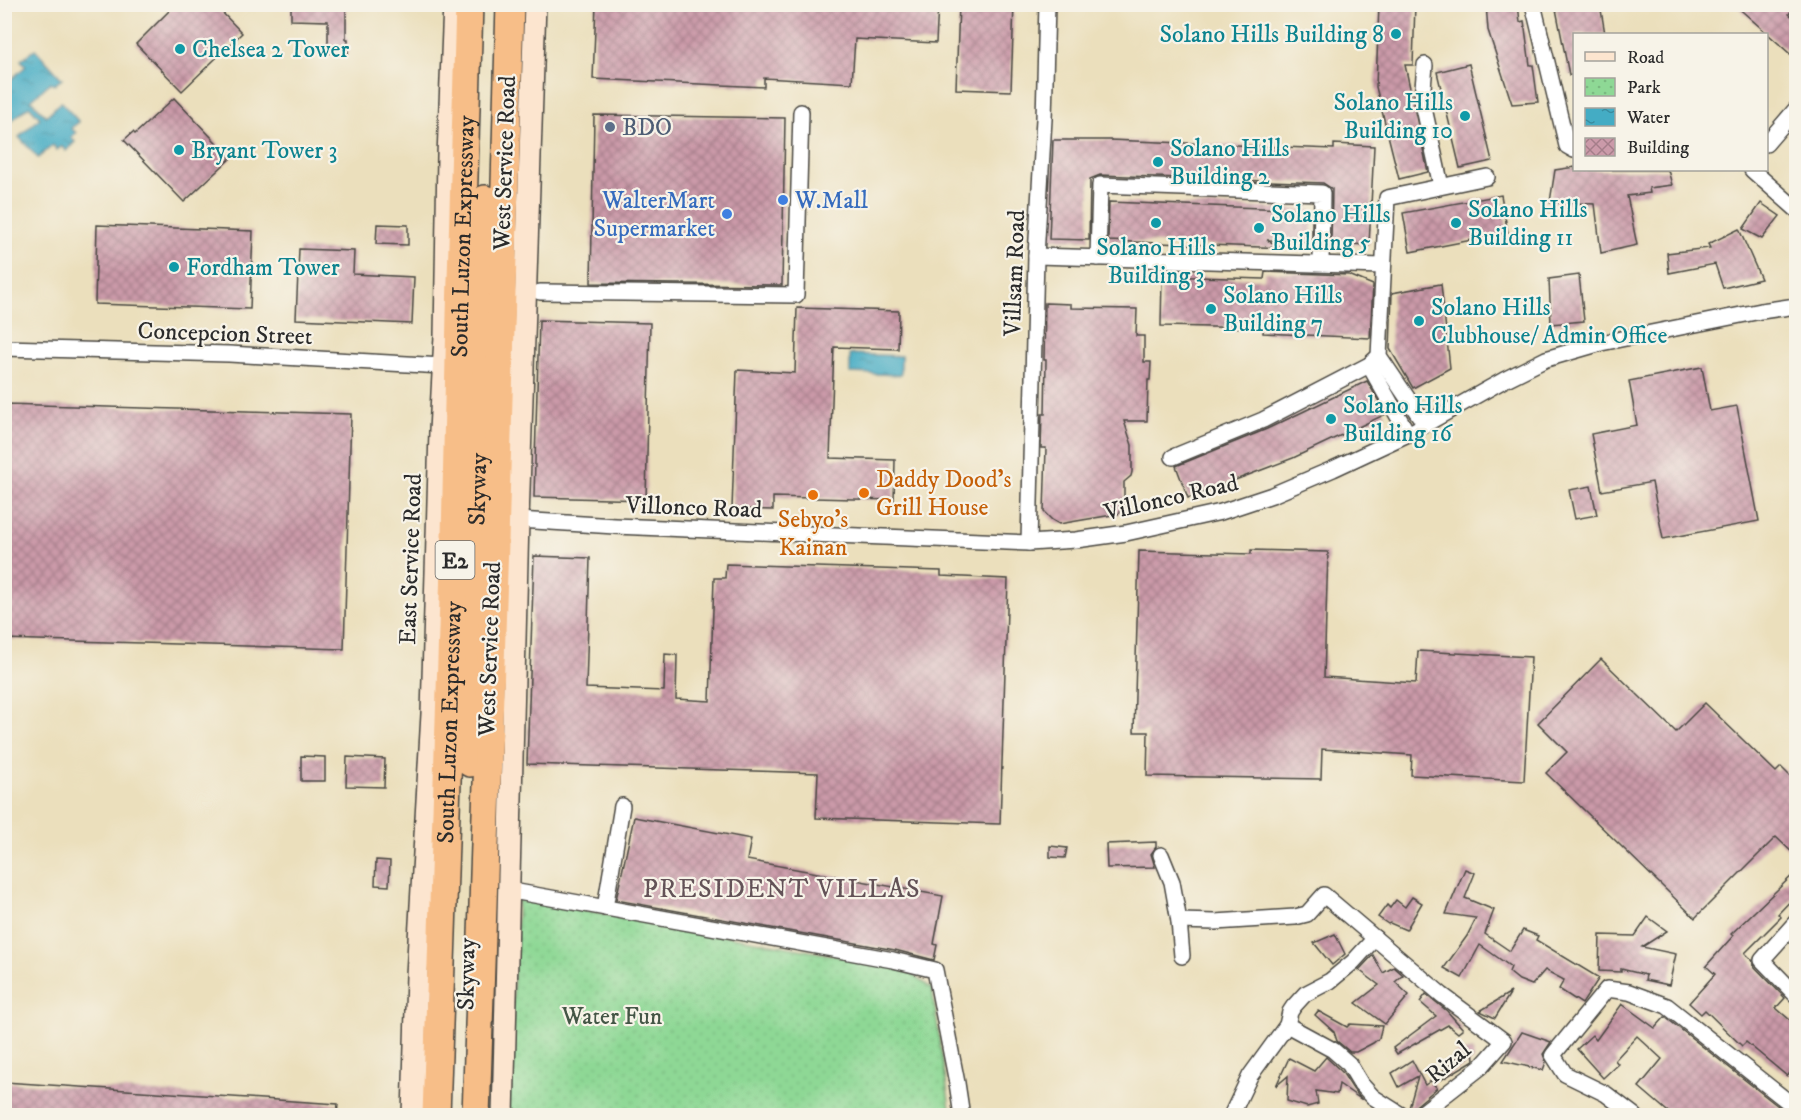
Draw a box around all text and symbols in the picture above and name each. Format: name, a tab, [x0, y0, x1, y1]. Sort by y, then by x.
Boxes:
place label: Solano Hills Building 8	[1160, 20, 1384, 50]
marker: Solano Hills Building 8	[1389, 27, 1403, 41]
legend	[1573, 33, 1768, 171]
place label: Chelsea 2 Tower	[192, 35, 349, 65]
marker: Chelsea 2 Tower	[173, 42, 187, 56]
text: Road	[1627, 47, 1664, 69]
street label: West Service Road	[487, 75, 523, 252]
text: Park	[1627, 77, 1661, 99]
place label: Solano Hills Building 10	[1333, 88, 1453, 146]
text: Water	[1626, 107, 1670, 129]
marker: Solano Hills Building 10	[1458, 109, 1472, 123]
place label: BDO	[622, 113, 672, 143]
street label: South Luzon Expressway	[445, 114, 482, 358]
marker: BDO	[603, 120, 617, 134]
place label: Solano Hills Building 2	[1170, 134, 1290, 192]
place label: Bryant Tower 3	[191, 136, 337, 166]
text: Building	[1627, 137, 1689, 159]
marker: Bryant Tower 3	[172, 143, 186, 157]
marker: Solano Hills Building 2	[1151, 155, 1165, 169]
place label: WalterMart Supermarket	[594, 186, 715, 244]
place label: W.Mall	[794, 186, 869, 216]
marker: W.Mall	[776, 193, 790, 207]
place label: Solano Hills Building 11	[1468, 195, 1588, 253]
place label: Solano Hills Building 5	[1271, 200, 1391, 258]
marker: WalterMart Supermarket	[720, 207, 734, 221]
street label: Villsam Road	[998, 209, 1032, 338]
marker: Solano Hills Building 3	[1149, 216, 1163, 230]
marker: Solano Hills Building 11	[1449, 216, 1463, 230]
marker: Solano Hills Building 5	[1252, 221, 1266, 235]
place label: Solano Hills Building 3	[1096, 233, 1216, 291]
place label: Fordham Tower	[186, 253, 340, 283]
marker: Fordham Tower	[167, 260, 181, 274]
place label: Solano Hills Building 7	[1223, 281, 1343, 339]
place label: Solano Hills Clubhouse/ Admin Office	[1431, 293, 1667, 351]
marker: Solano Hills Building 7	[1204, 302, 1218, 316]
marker: Solano Hills Clubhouse/ Admin Office	[1412, 314, 1426, 328]
street label: Concepcion Street	[137, 316, 313, 352]
place label: Solano Hills Building 16	[1343, 391, 1463, 449]
marker: Solano Hills Building 16	[1324, 412, 1338, 426]
street label: Skyway	[462, 452, 494, 526]
place label: Daddy Dood’s Grill House	[876, 465, 1011, 523]
street label: Villonco Road	[1100, 468, 1241, 528]
street label: East Service Road	[393, 473, 429, 645]
marker: Daddy Dood’s Grill House	[857, 486, 871, 500]
marker: Sebyo’s Kainan	[806, 488, 820, 502]
street label: Villonco Road	[624, 491, 763, 525]
place label: Sebyo’s Kainan	[778, 505, 848, 563]
road number: E2	[436, 541, 474, 579]
street label: West Service Road	[472, 561, 508, 738]
street label: South Luzon Expressway	[431, 600, 469, 844]
district label: PRESIDENT VILLAS	[643, 873, 921, 906]
street label: Skyway	[451, 937, 483, 1011]
park label: Water Fun	[561, 1002, 663, 1032]
street label: Rizal	[1420, 1035, 1478, 1090]

